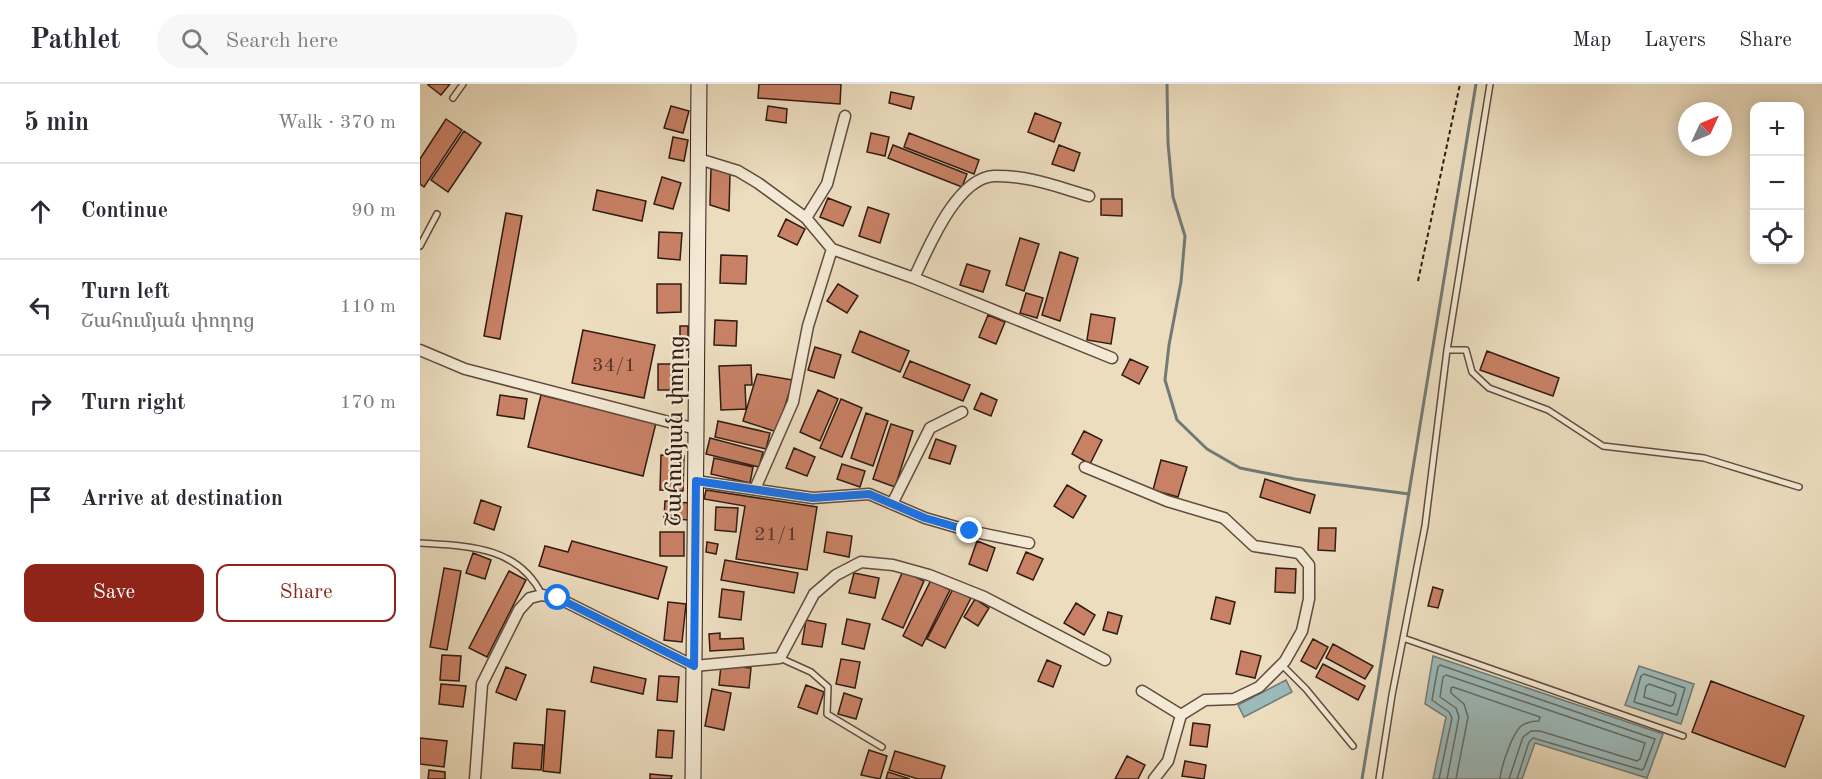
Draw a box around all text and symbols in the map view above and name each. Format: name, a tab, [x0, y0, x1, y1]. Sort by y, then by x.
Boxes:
search box	[157, 14, 577, 68]
icon: search	[178, 25, 211, 58]
text: Pathlet	[30, 27, 121, 55]
text: Search here	[226, 30, 338, 52]
text: Map	[1572, 30, 1611, 51]
text: Layers	[1644, 30, 1706, 51]
text: Share	[1739, 30, 1792, 51]
north arrow	[1678, 102, 1732, 156]
map controls	[1750, 102, 1804, 264]
button: +	[1750, 102, 1804, 156]
text: 5 min	[24, 110, 89, 136]
text: Walk · 370 m	[277, 113, 396, 133]
button: −	[1750, 156, 1804, 210]
icon: ahead	[24, 195, 57, 228]
text: Continue	[81, 200, 168, 222]
text: 90 m	[351, 201, 396, 221]
button: locate	[1750, 210, 1804, 264]
text: Turn left	[81, 281, 170, 303]
icon: left	[24, 291, 57, 324]
text: 110 m	[340, 297, 396, 317]
text: Շահումյան փողոց	[81, 312, 255, 332]
street label: Շահումյան փողոց	[663, 335, 690, 527]
house number: 34/1	[592, 356, 636, 376]
icon: right	[24, 387, 57, 420]
text: Turn right	[81, 392, 185, 414]
text: 170 m	[340, 393, 396, 413]
icon: arrive	[24, 483, 57, 516]
text: Arrive at destination	[81, 488, 283, 510]
route end	[956, 517, 982, 543]
house number: 21/1	[754, 525, 798, 545]
button: Save	[24, 564, 204, 622]
button: Share	[216, 564, 396, 622]
route start	[544, 584, 570, 610]

